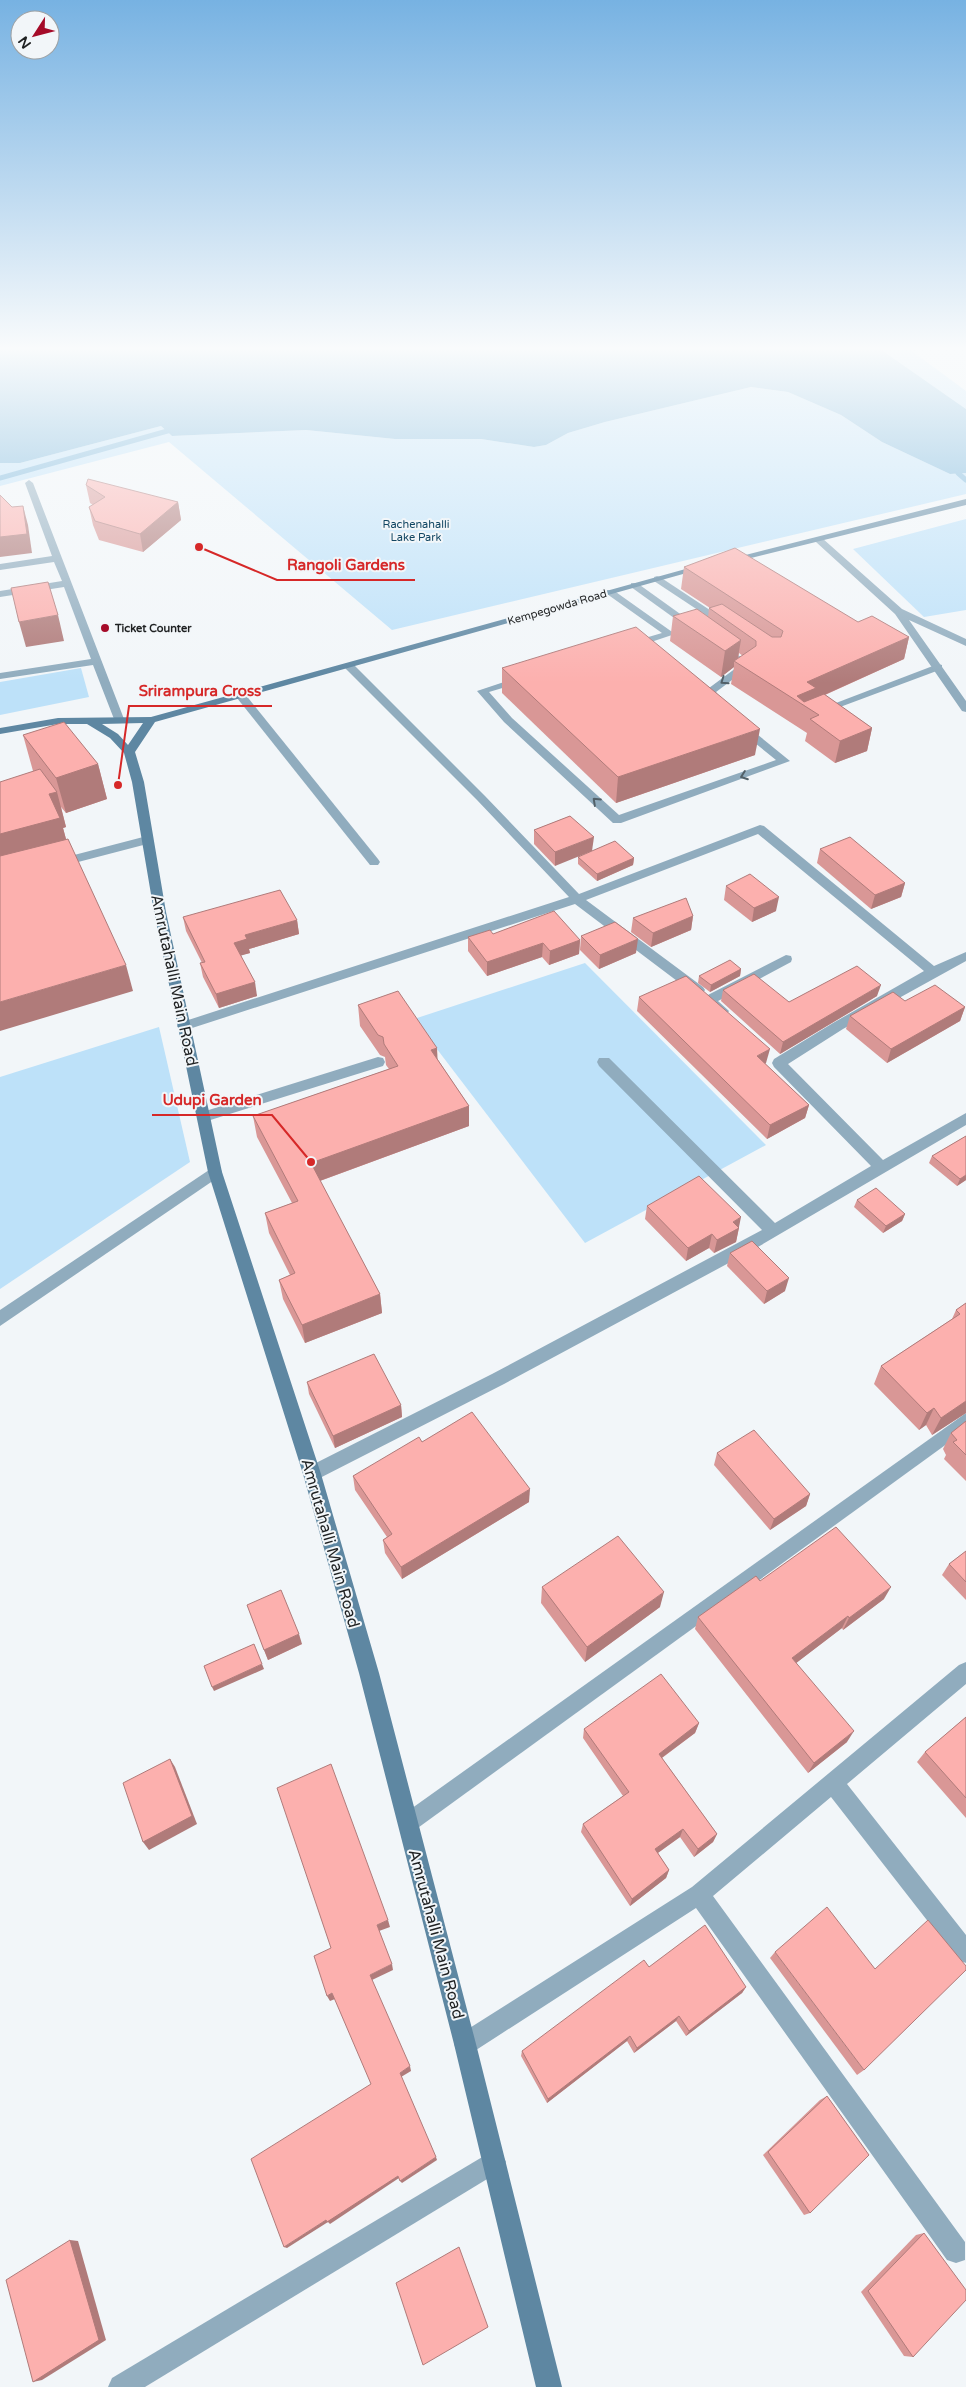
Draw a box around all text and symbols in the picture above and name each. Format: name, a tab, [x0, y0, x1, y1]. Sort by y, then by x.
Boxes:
north arrow	[10, 10, 60, 60]
text: N	[15, 33, 35, 52]
park label: Rachenahalli Lake Park	[383, 518, 449, 544]
callout: Rangoli Gardens	[277, 550, 415, 580]
text: Rangoli Gardens	[287, 556, 405, 575]
street label: Kempegowda Road	[506, 587, 608, 628]
marker: Ticket Counter	[99, 622, 111, 634]
place label: Ticket Counter	[114, 622, 192, 635]
one-way arrow	[720, 675, 730, 684]
callout: Srirampura Cross	[129, 676, 272, 706]
text: Srirampura Cross	[139, 682, 261, 701]
one-way arrow	[740, 770, 749, 780]
one-way arrow	[593, 798, 602, 807]
street label: Amrutahalli Main Road	[146, 893, 202, 1068]
callout: Udupi Garden	[152, 1085, 272, 1115]
text: Udupi Garden	[162, 1091, 262, 1110]
street label: Amrutahalli Main Road	[296, 1456, 364, 1630]
street label: Amrutahalli Main Road	[404, 1847, 468, 2021]

